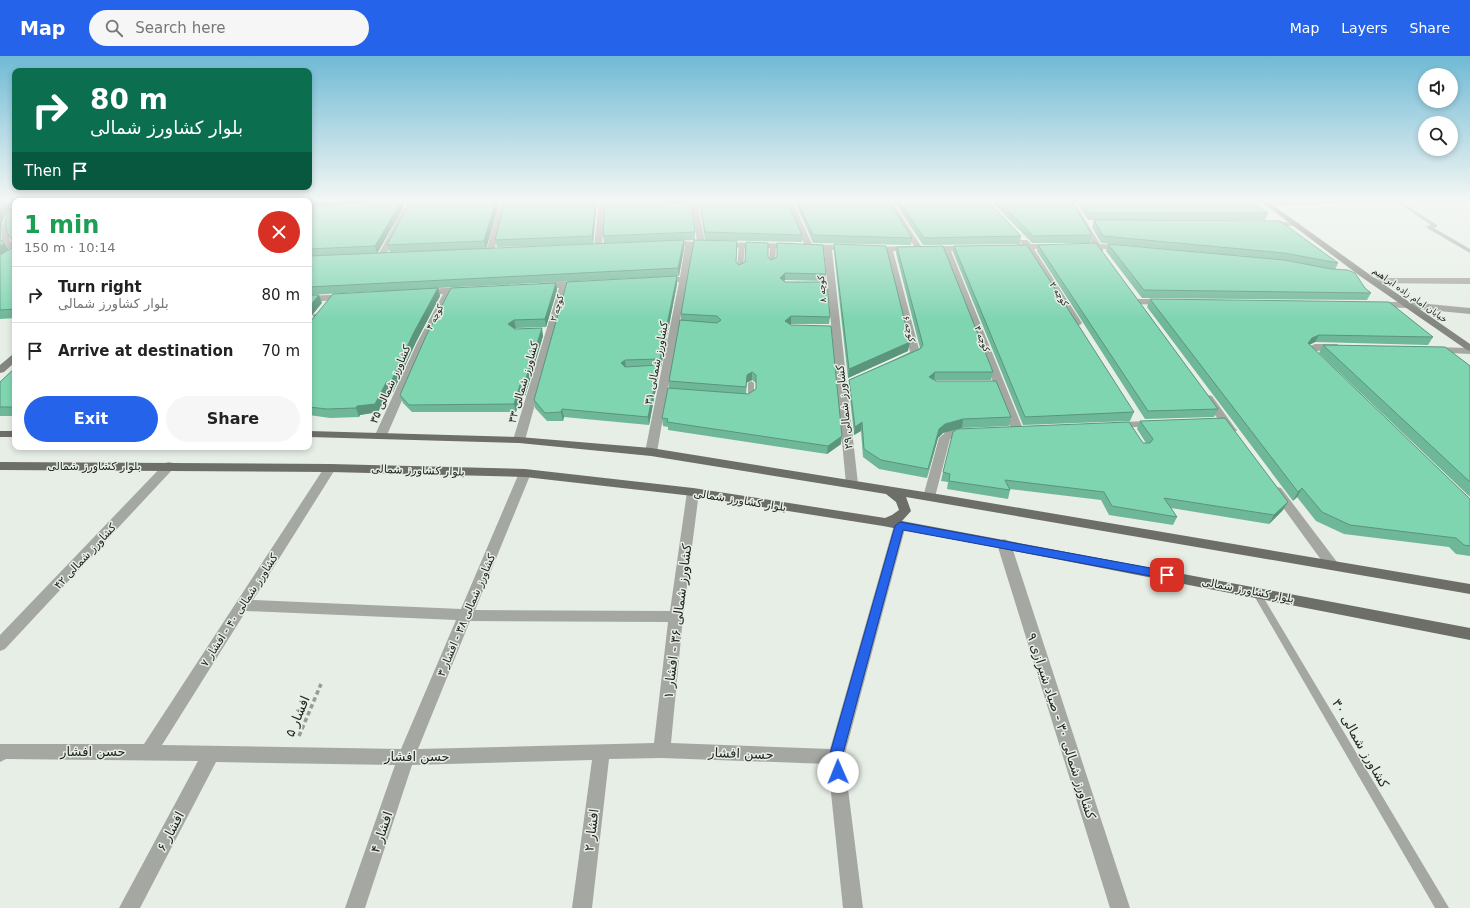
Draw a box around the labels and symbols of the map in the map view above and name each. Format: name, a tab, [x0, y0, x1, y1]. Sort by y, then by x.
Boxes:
street label: خیابان امام زاده ابراهیم	[1370, 265, 1449, 325]
street label: کوچه ۸	[816, 274, 828, 303]
street label: کوچه ۲	[1048, 280, 1071, 309]
street label: کوچه ۲	[548, 293, 566, 322]
street label: کوچه ۴	[424, 302, 446, 331]
street label: کوچه ۶	[901, 315, 917, 344]
street label: کشاورز شمالی ۳۱	[642, 320, 671, 406]
street label: کوچه ۴	[972, 325, 992, 354]
street label: کشاورز شمالی ۳۳	[506, 339, 542, 425]
street label: کشاورز شمالی ۳۵	[367, 342, 414, 425]
street label: کشاورز شمالی ۲۹	[834, 363, 855, 450]
street label: بلوار کشاورز شمالی	[47, 460, 141, 473]
street label: بلوار کشاورز شمالی	[371, 462, 465, 479]
street label: بلوار کشاورز شمالی	[693, 487, 787, 514]
street label: کشاورز شمالی ۴۲	[52, 520, 119, 592]
street label: کشاورز شمالی ۳۶ - افشار ۱	[661, 542, 696, 699]
street label: کشاورز شمالی ۴۰ - افشار ۷	[198, 551, 281, 669]
street label: کشاورز شمالی ۳۸ - افشار ۳	[435, 551, 498, 678]
pin	[1150, 558, 1184, 592]
street label: بلوار کشاورز شمالی	[1201, 575, 1295, 606]
street label: کشاورز شمالی ۳۰ - صیاد شیرازی ۹	[1023, 631, 1099, 822]
street label: افشار ۵	[282, 694, 314, 739]
street label: کشاورز شمالی ۳۰	[1328, 696, 1392, 791]
street label: حسن افشار	[59, 744, 126, 760]
street label: حسن افشار	[707, 745, 774, 763]
street label: حسن افشار	[383, 749, 450, 765]
position arrow	[817, 751, 859, 793]
street label: افشار ۲	[581, 808, 603, 852]
street label: افشار ۶	[154, 809, 188, 854]
street label: افشار ۴	[367, 809, 396, 855]

